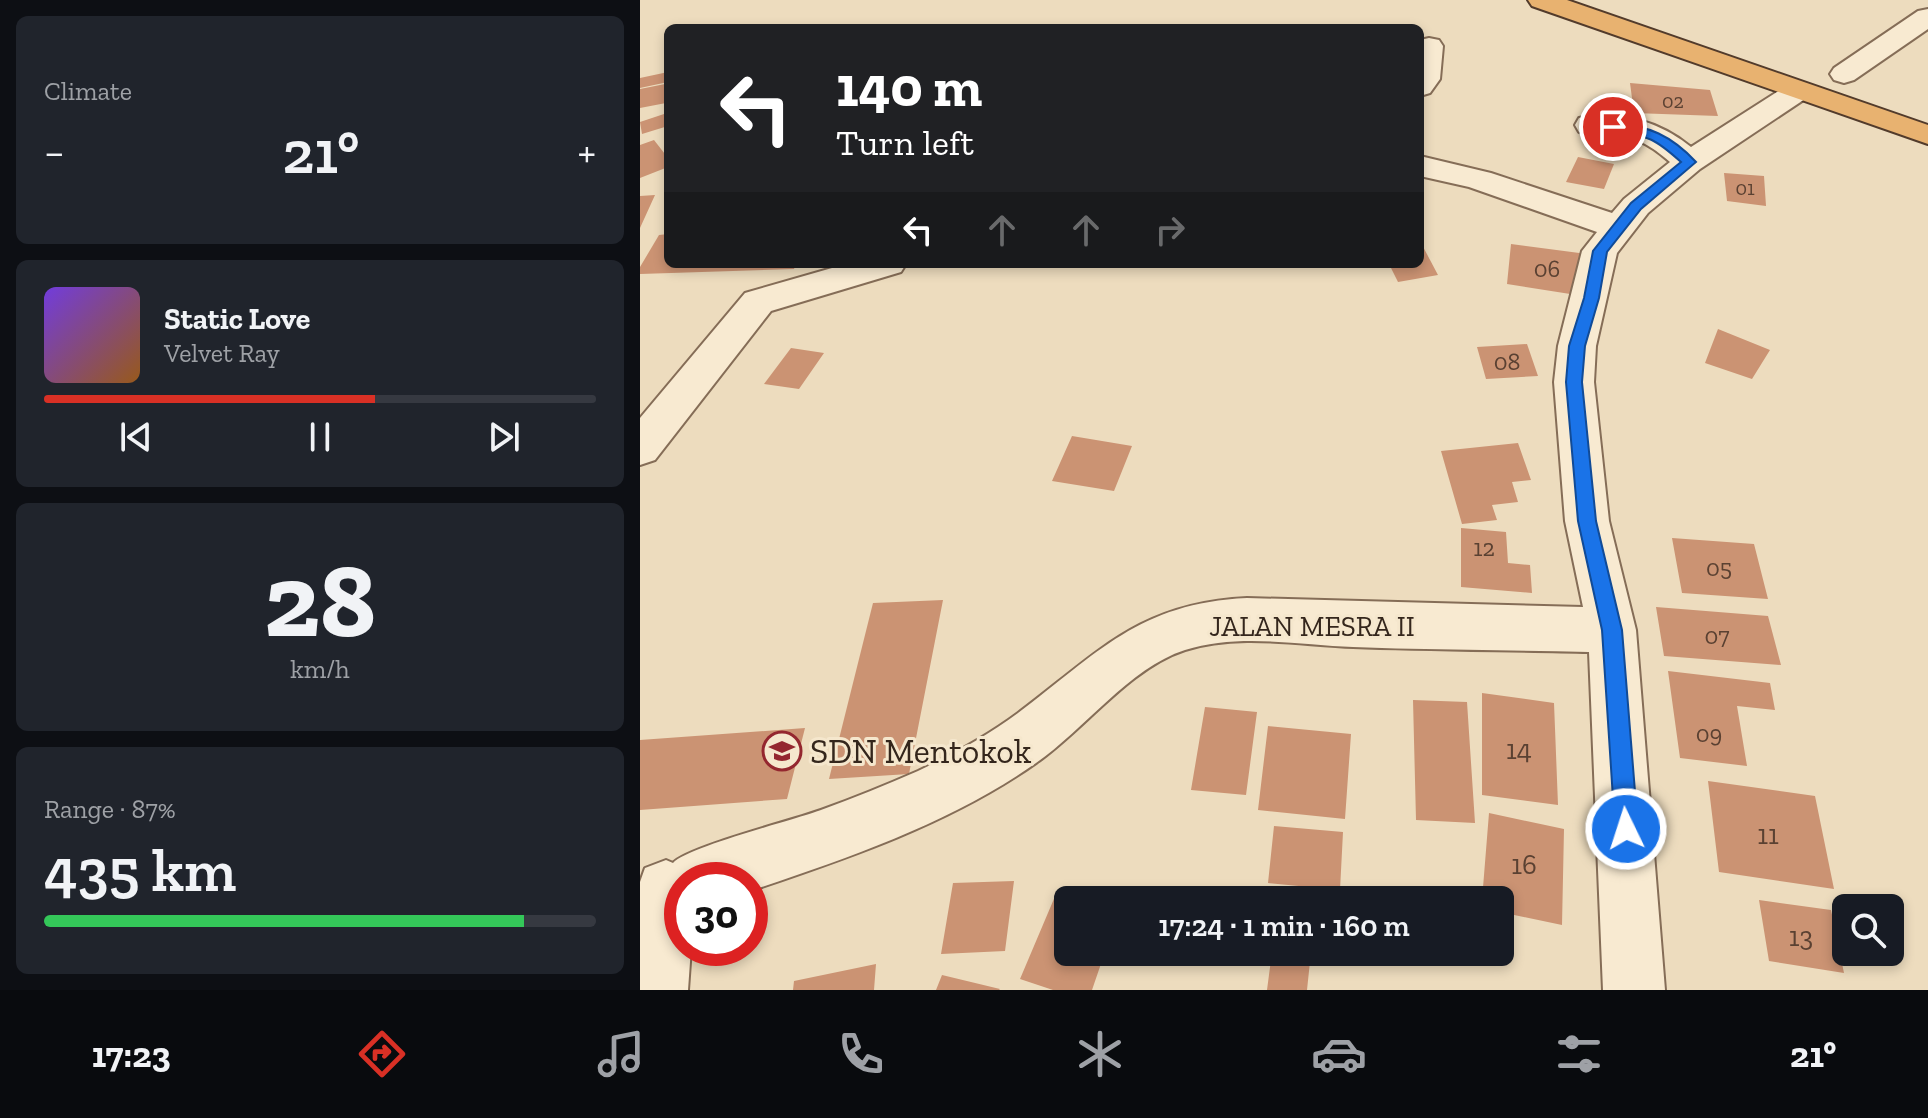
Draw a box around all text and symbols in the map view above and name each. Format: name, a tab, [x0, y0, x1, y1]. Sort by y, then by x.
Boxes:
text: 140 m	[836, 53, 982, 120]
icon: left	[704, 56, 808, 160]
text: Climate	[44, 75, 132, 107]
house number: 02	[1662, 89, 1684, 113]
pin	[1579, 93, 1647, 161]
icon: arrive	[1591, 105, 1635, 149]
text: 21°	[283, 116, 359, 188]
text: Turn left	[836, 121, 974, 164]
text: −	[44, 125, 65, 178]
text: +	[577, 125, 596, 178]
house number: 01	[1735, 176, 1755, 200]
icon: left	[896, 208, 940, 252]
icon: ahead	[980, 208, 1024, 252]
icon: ahead	[1064, 208, 1108, 252]
icon: right	[1148, 208, 1192, 252]
house number: 06	[1534, 254, 1560, 283]
text: Static Love	[164, 301, 310, 337]
text: Velvet Ray	[164, 337, 280, 369]
house number: 08	[1494, 347, 1520, 376]
icon: previous	[114, 415, 158, 459]
icon: pause	[298, 415, 342, 459]
icon: next	[482, 415, 526, 459]
house number: 12	[1473, 533, 1495, 562]
text: 28	[264, 538, 376, 663]
house number: 05	[1706, 553, 1732, 582]
street label: JALAN MESRA II	[1209, 610, 1415, 643]
house number: 07	[1704, 621, 1730, 650]
text: km/h	[290, 653, 350, 685]
house number: 09	[1696, 719, 1722, 748]
school or university icon: SDN Mentokok	[761, 730, 803, 772]
place label: SDN Mentokok	[810, 731, 1032, 772]
house number: 14	[1506, 733, 1532, 766]
position arrow	[1584, 787, 1668, 871]
text: Range · 87%	[44, 793, 176, 825]
house number: 11	[1757, 818, 1779, 851]
text: 435 km	[44, 834, 236, 906]
house number: 16	[1511, 848, 1537, 881]
speed limit sign: 30	[664, 862, 768, 966]
map controls	[1832, 894, 1904, 966]
button: search	[1832, 894, 1904, 966]
text: 17:24 · 1 min · 160 m	[1158, 908, 1410, 944]
house number: 13	[1789, 920, 1813, 953]
icon: directions	[354, 1026, 410, 1082]
icon: music	[593, 1026, 649, 1082]
icon: phone	[833, 1026, 889, 1082]
icon: climate	[1072, 1026, 1128, 1082]
icon: car	[1311, 1026, 1367, 1082]
icon: filters	[1551, 1026, 1607, 1082]
text: 17:23	[92, 1033, 171, 1076]
text: 21°	[1790, 1033, 1836, 1076]

